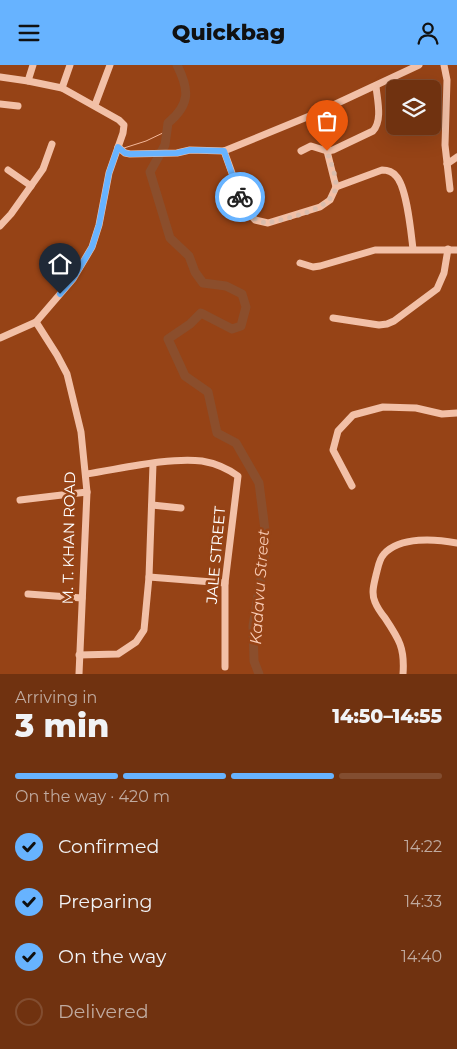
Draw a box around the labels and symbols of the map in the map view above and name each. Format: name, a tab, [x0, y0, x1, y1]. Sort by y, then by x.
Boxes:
pin	[306, 100, 348, 151]
courier	[215, 172, 265, 222]
pin	[39, 243, 81, 294]
street label: M. T. KHAN ROAD	[58, 471, 79, 605]
street label: JALE STREET	[202, 505, 229, 606]
water label: Kadavu Street	[246, 528, 273, 645]

